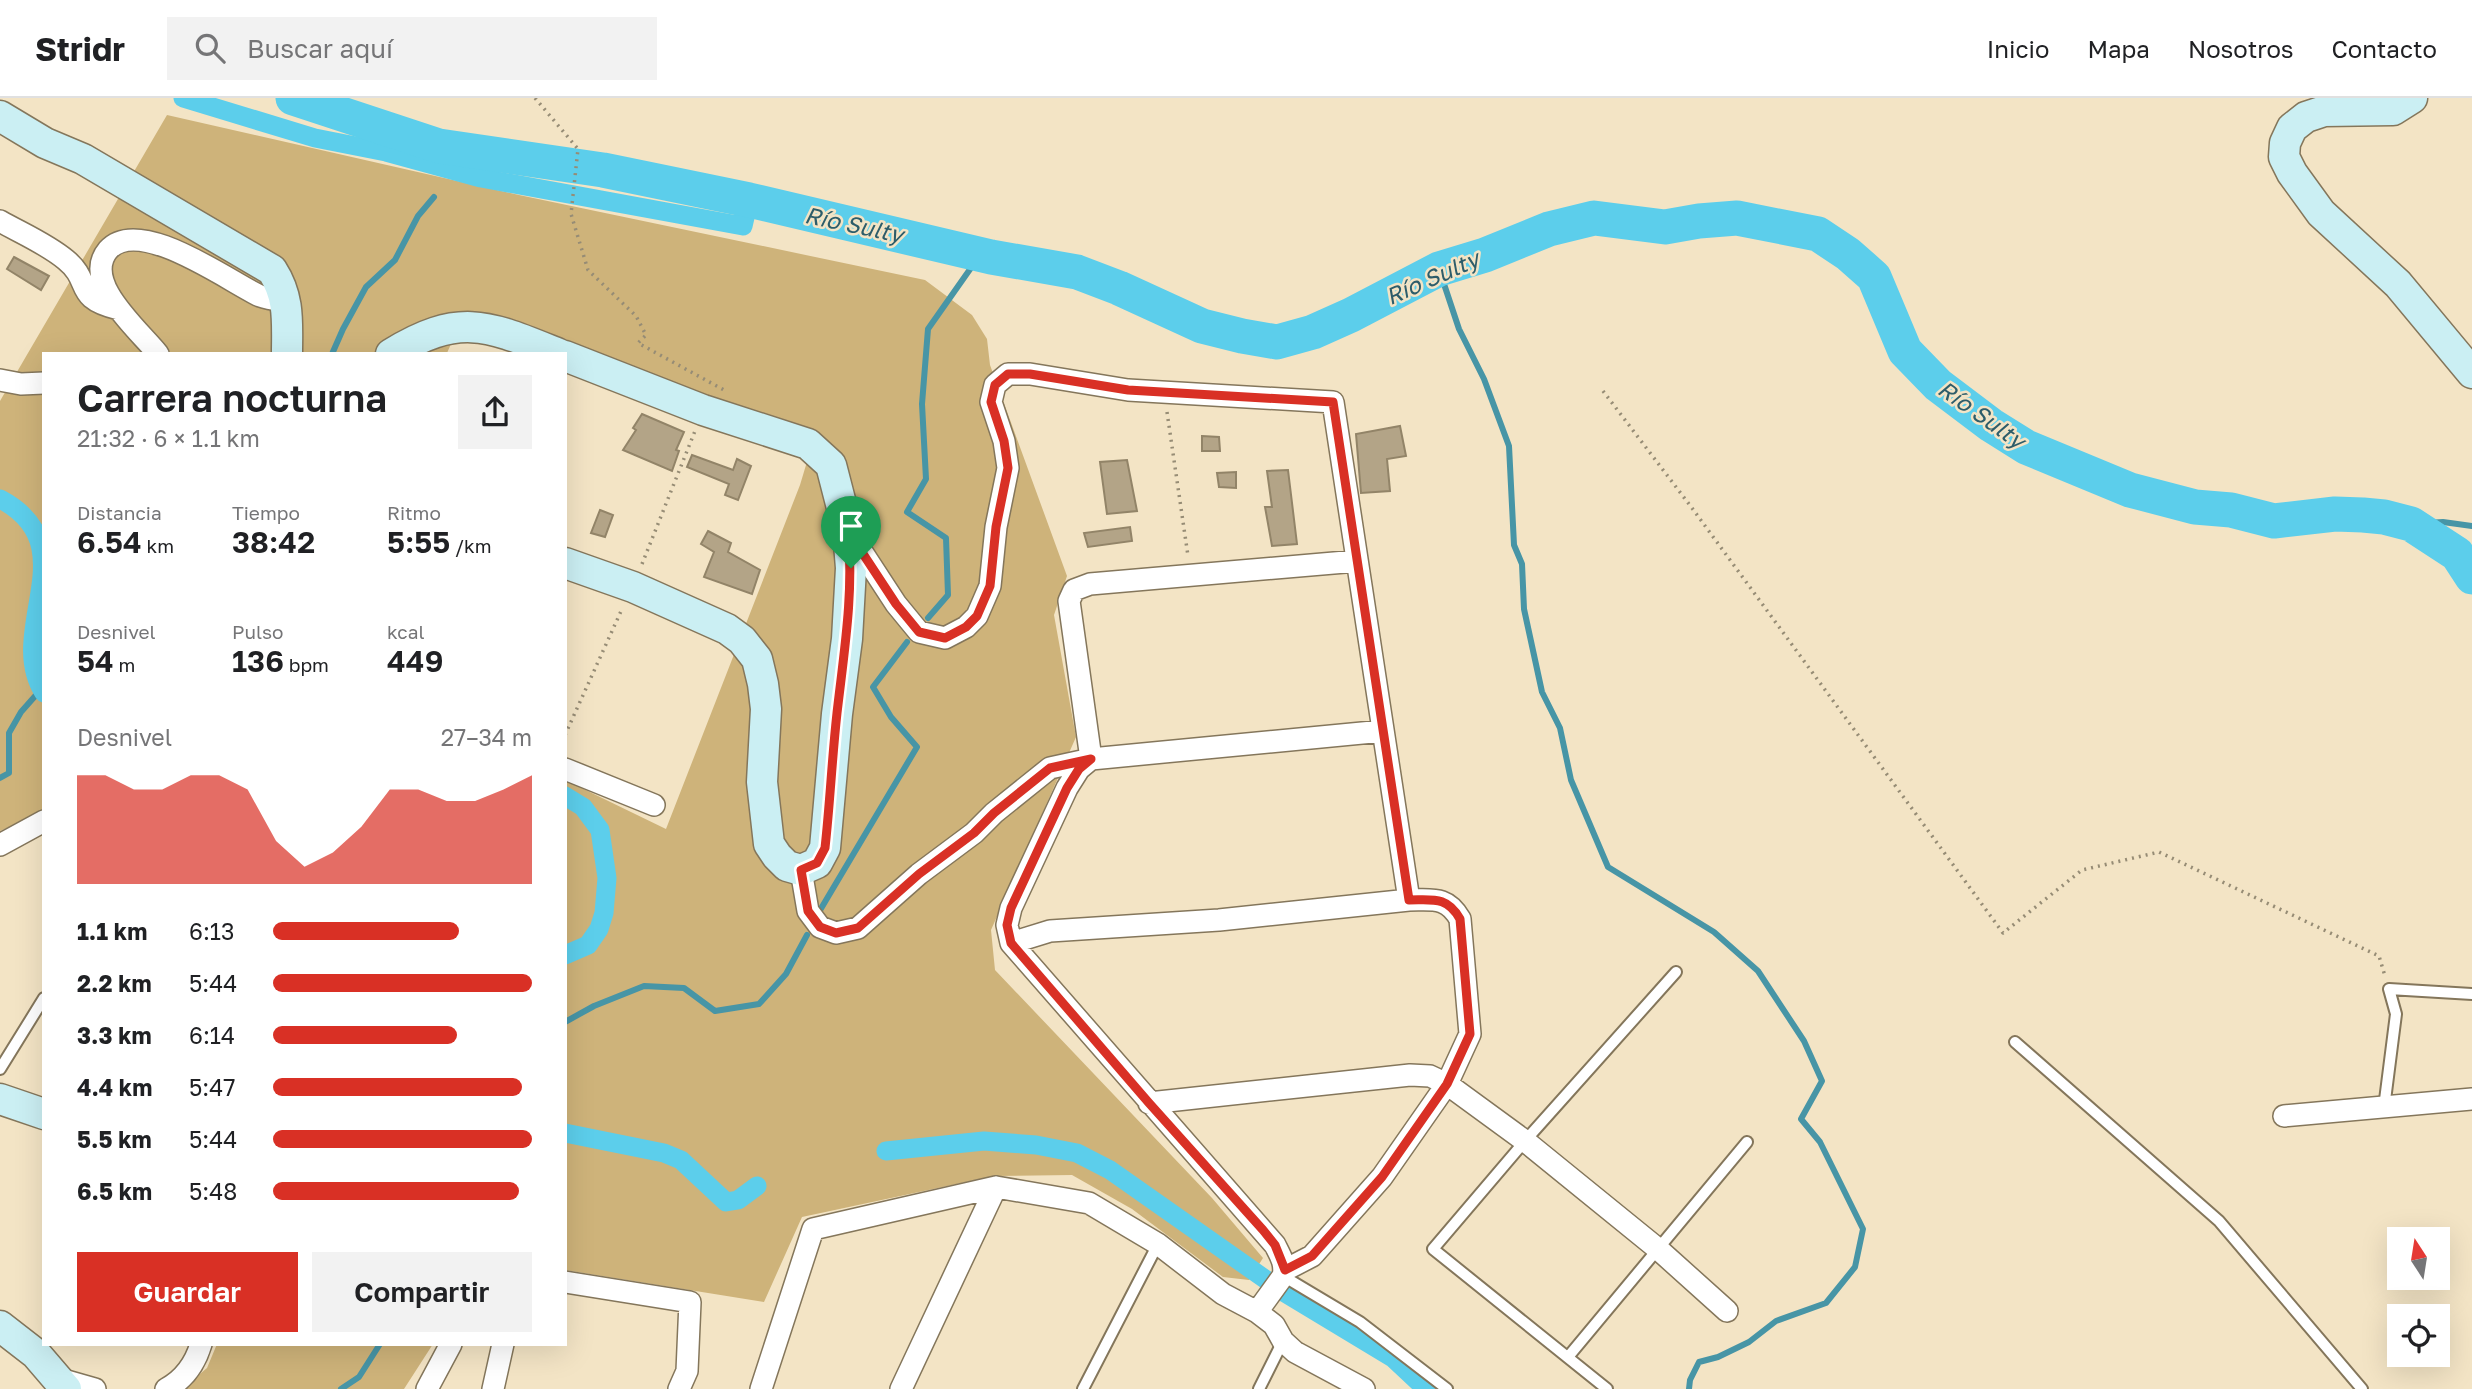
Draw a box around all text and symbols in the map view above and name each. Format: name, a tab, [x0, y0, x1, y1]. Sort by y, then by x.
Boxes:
search box	[167, 17, 657, 80]
text: Stridr	[35, 29, 125, 68]
icon: search	[191, 29, 229, 67]
text: Buscar aquí	[247, 33, 393, 64]
text: Inicio	[1987, 34, 2049, 63]
text: Mapa	[2087, 34, 2150, 63]
text: Nosotros	[2188, 34, 2294, 63]
text: Contacto	[2332, 34, 2437, 63]
water label: Río Sulty	[802, 200, 909, 249]
water label: Río Sulty	[1381, 243, 1486, 310]
water label: Río Sulty	[1933, 374, 2033, 456]
text: Carrera nocturna	[77, 375, 387, 420]
button: share	[458, 375, 532, 449]
text: 21:32 · 6 × 1.1 km	[77, 424, 260, 452]
pin	[821, 496, 881, 568]
text: Distancia	[77, 501, 162, 524]
text: Tiempo	[232, 501, 300, 524]
text: Ritmo	[387, 501, 441, 524]
icon: arrive	[832, 507, 870, 545]
text: 6.54	[77, 524, 142, 560]
text: 38:42	[232, 524, 315, 560]
text: 5:55	[387, 524, 450, 560]
text: km	[142, 534, 174, 557]
text: /km	[450, 534, 492, 557]
text: Desnivel	[77, 620, 156, 643]
text: Pulso	[232, 620, 284, 643]
text: kcal	[387, 620, 425, 643]
text: 54	[77, 643, 114, 679]
text: 136	[232, 643, 284, 679]
text: 449	[387, 643, 443, 679]
text: m	[114, 653, 135, 676]
text: bpm	[284, 653, 329, 676]
text: Desnivel	[77, 723, 172, 751]
text: 27–34 m	[441, 723, 532, 751]
text: 1.1 km	[77, 917, 147, 945]
text: 6:13	[189, 917, 234, 945]
text: 2.2 km	[77, 969, 152, 997]
text: 5:44	[189, 969, 237, 997]
text: 3.3 km	[77, 1021, 152, 1049]
text: 6:14	[189, 1021, 235, 1049]
text: 4.4 km	[77, 1073, 152, 1101]
text: 5:47	[189, 1073, 235, 1101]
text: 5.5 km	[77, 1125, 152, 1153]
text: 5:44	[189, 1125, 237, 1153]
text: 6.5 km	[77, 1177, 152, 1205]
text: 5:48	[189, 1177, 237, 1205]
north arrow	[2387, 1227, 2450, 1290]
map controls	[2387, 1227, 2450, 1367]
button: Guardar	[77, 1252, 298, 1332]
button: Compartir	[312, 1252, 532, 1332]
button: locate	[2387, 1304, 2450, 1367]

